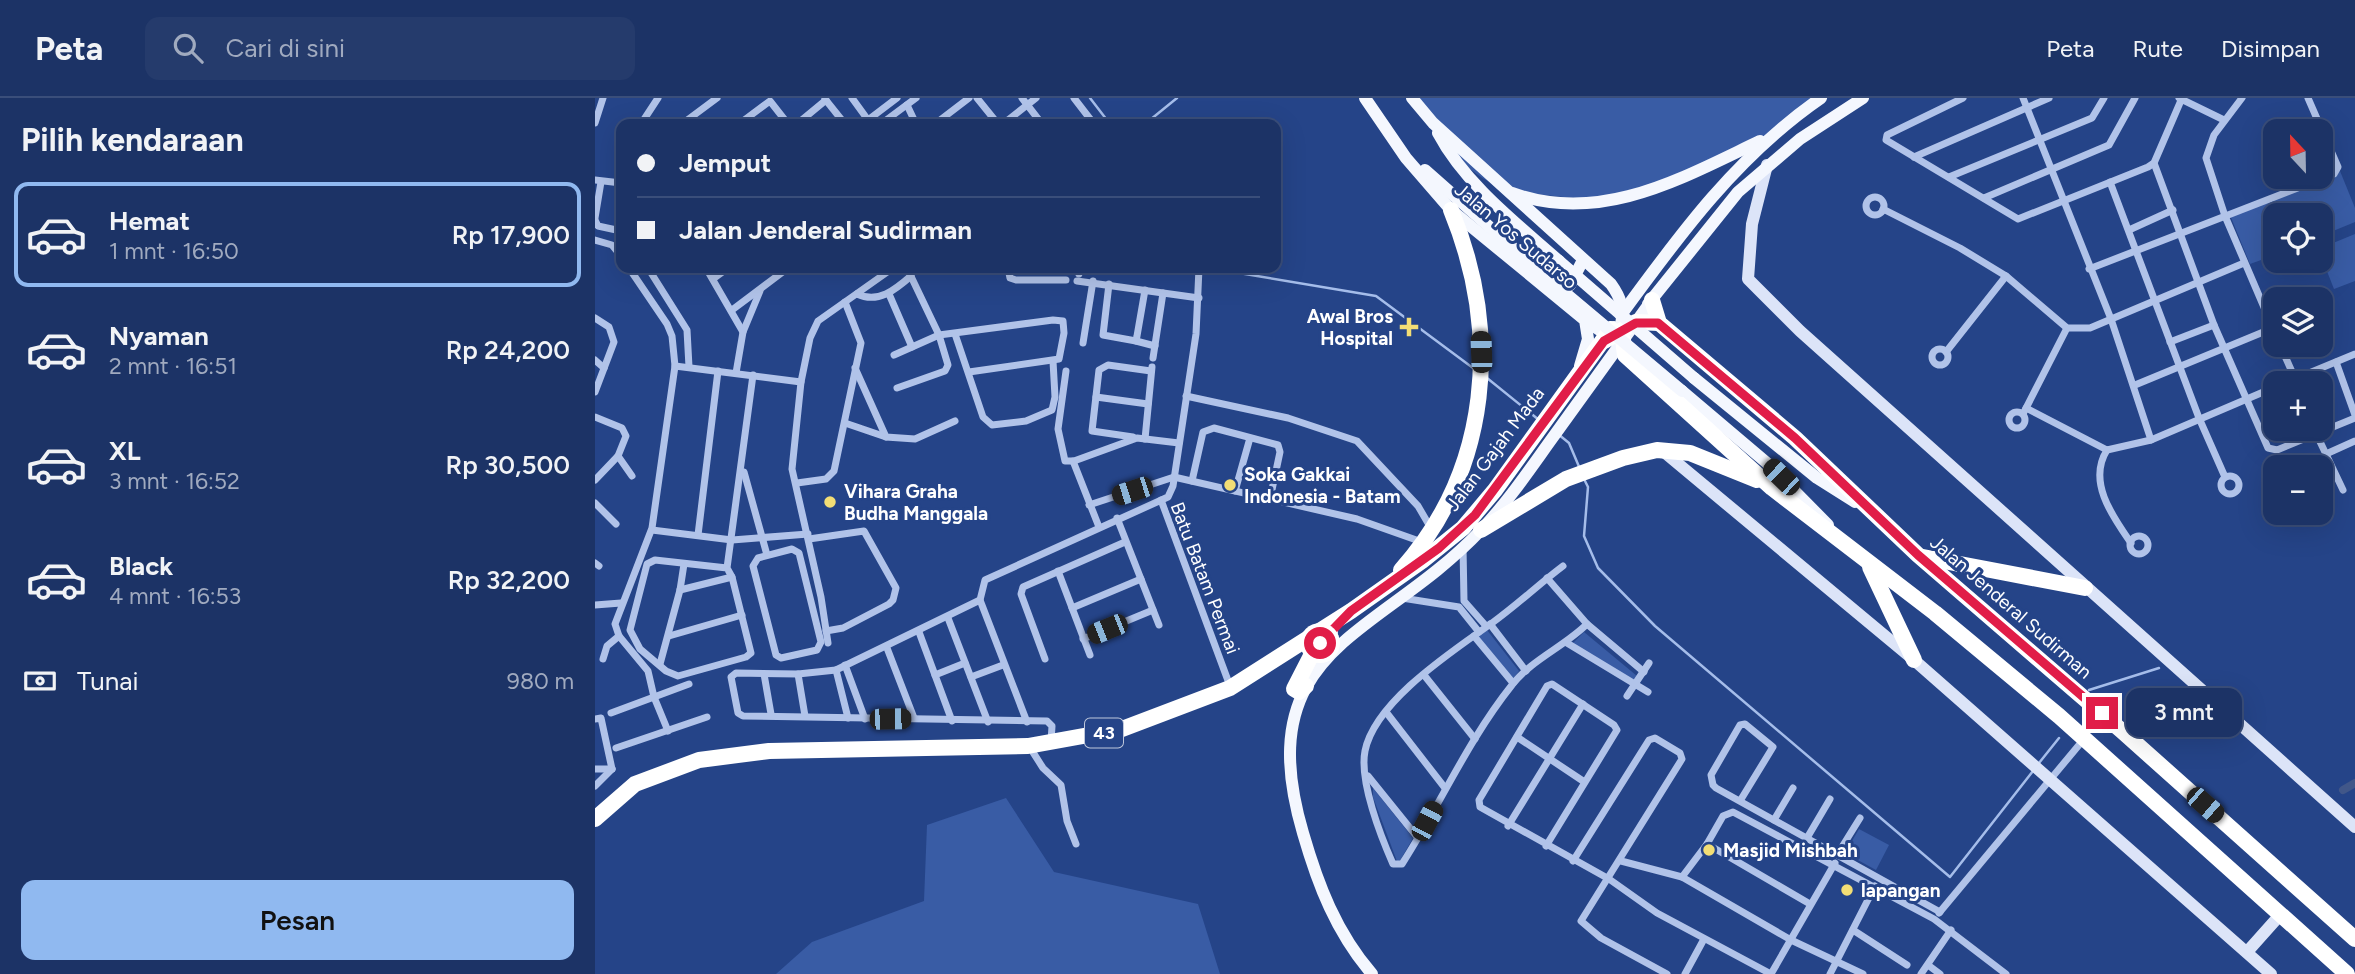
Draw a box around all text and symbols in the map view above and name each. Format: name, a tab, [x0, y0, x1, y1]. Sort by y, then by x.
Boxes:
search box	[145, 17, 635, 80]
text: Peta	[35, 29, 103, 68]
icon: search	[169, 29, 207, 67]
text: Cari di sini	[225, 32, 345, 64]
text: Peta	[2046, 34, 2094, 63]
text: Rute	[2132, 34, 2183, 63]
text: Disimpan	[2221, 34, 2320, 63]
north arrow	[2263, 119, 2333, 189]
map controls	[2263, 119, 2333, 525]
text: Pilih kendaraan	[21, 121, 244, 159]
text: Jemput	[679, 147, 771, 179]
street label: Jalan Yos Sudarso	[1450, 178, 1582, 294]
icon: car	[25, 203, 88, 266]
button: locate	[2263, 203, 2333, 273]
text: Hemat	[109, 205, 190, 237]
text: Jalan Jenderal Sudirman	[679, 214, 972, 246]
text: Rp 17,900	[452, 219, 570, 251]
text: 1 mnt · 16:50	[109, 237, 239, 265]
button: layers	[2263, 287, 2333, 357]
place label: Awal Bros Hospital	[1307, 305, 1393, 350]
marker: Awal Bros Hospital	[1399, 317, 1419, 337]
icon: car	[25, 318, 88, 381]
text: Nyaman	[109, 320, 209, 352]
car	[1470, 331, 1493, 373]
text: Rp 24,200	[446, 334, 570, 366]
text: 2 mnt · 16:51	[109, 352, 237, 380]
button: +	[2263, 371, 2333, 441]
street label: Jalan Gajah Mada	[1441, 382, 1549, 516]
icon: car	[25, 433, 88, 496]
text: XL	[109, 435, 141, 467]
text: Rp 30,500	[446, 449, 570, 481]
car	[1759, 455, 1804, 499]
button: −	[2263, 455, 2333, 525]
place label: Soka Gakkai Indonesia - Batam	[1244, 463, 1401, 508]
text: 3 mnt · 16:52	[109, 467, 240, 495]
car	[1109, 475, 1156, 507]
marker: Soka Gakkai Indonesia - Batam	[1222, 477, 1238, 493]
place label: Vihara Graha Budha Manggala	[844, 480, 988, 525]
marker: Vihara Graha Budha Manggala	[822, 494, 838, 510]
street label: Batu Batam Permai	[1165, 499, 1245, 657]
street label: Jalan Jenderal Sudirman	[1925, 531, 2097, 683]
icon: car	[25, 548, 88, 611]
text: Black	[109, 550, 173, 582]
text: Rp 32,200	[448, 564, 570, 596]
text: 4 mnt · 16:53	[109, 582, 241, 610]
car	[1084, 611, 1131, 647]
route start	[1304, 627, 1336, 659]
icon: cash	[21, 662, 59, 700]
text: Tunai	[77, 665, 138, 697]
text: 980 m	[507, 667, 574, 695]
callout: 3 mnt	[2127, 688, 2242, 738]
route end	[2086, 697, 2118, 729]
text: 3 mnt	[2154, 698, 2214, 726]
car	[869, 708, 912, 730]
road number: 43	[1085, 718, 1123, 748]
car	[2183, 783, 2228, 827]
car	[1408, 798, 1447, 844]
place label: Masjid Mishbah	[1723, 839, 1858, 862]
marker: Masjid Mishbah	[1701, 842, 1717, 858]
place label: lapangan	[1861, 879, 1940, 902]
button: Pesan	[21, 880, 574, 960]
marker: lapangan	[1839, 882, 1855, 898]

